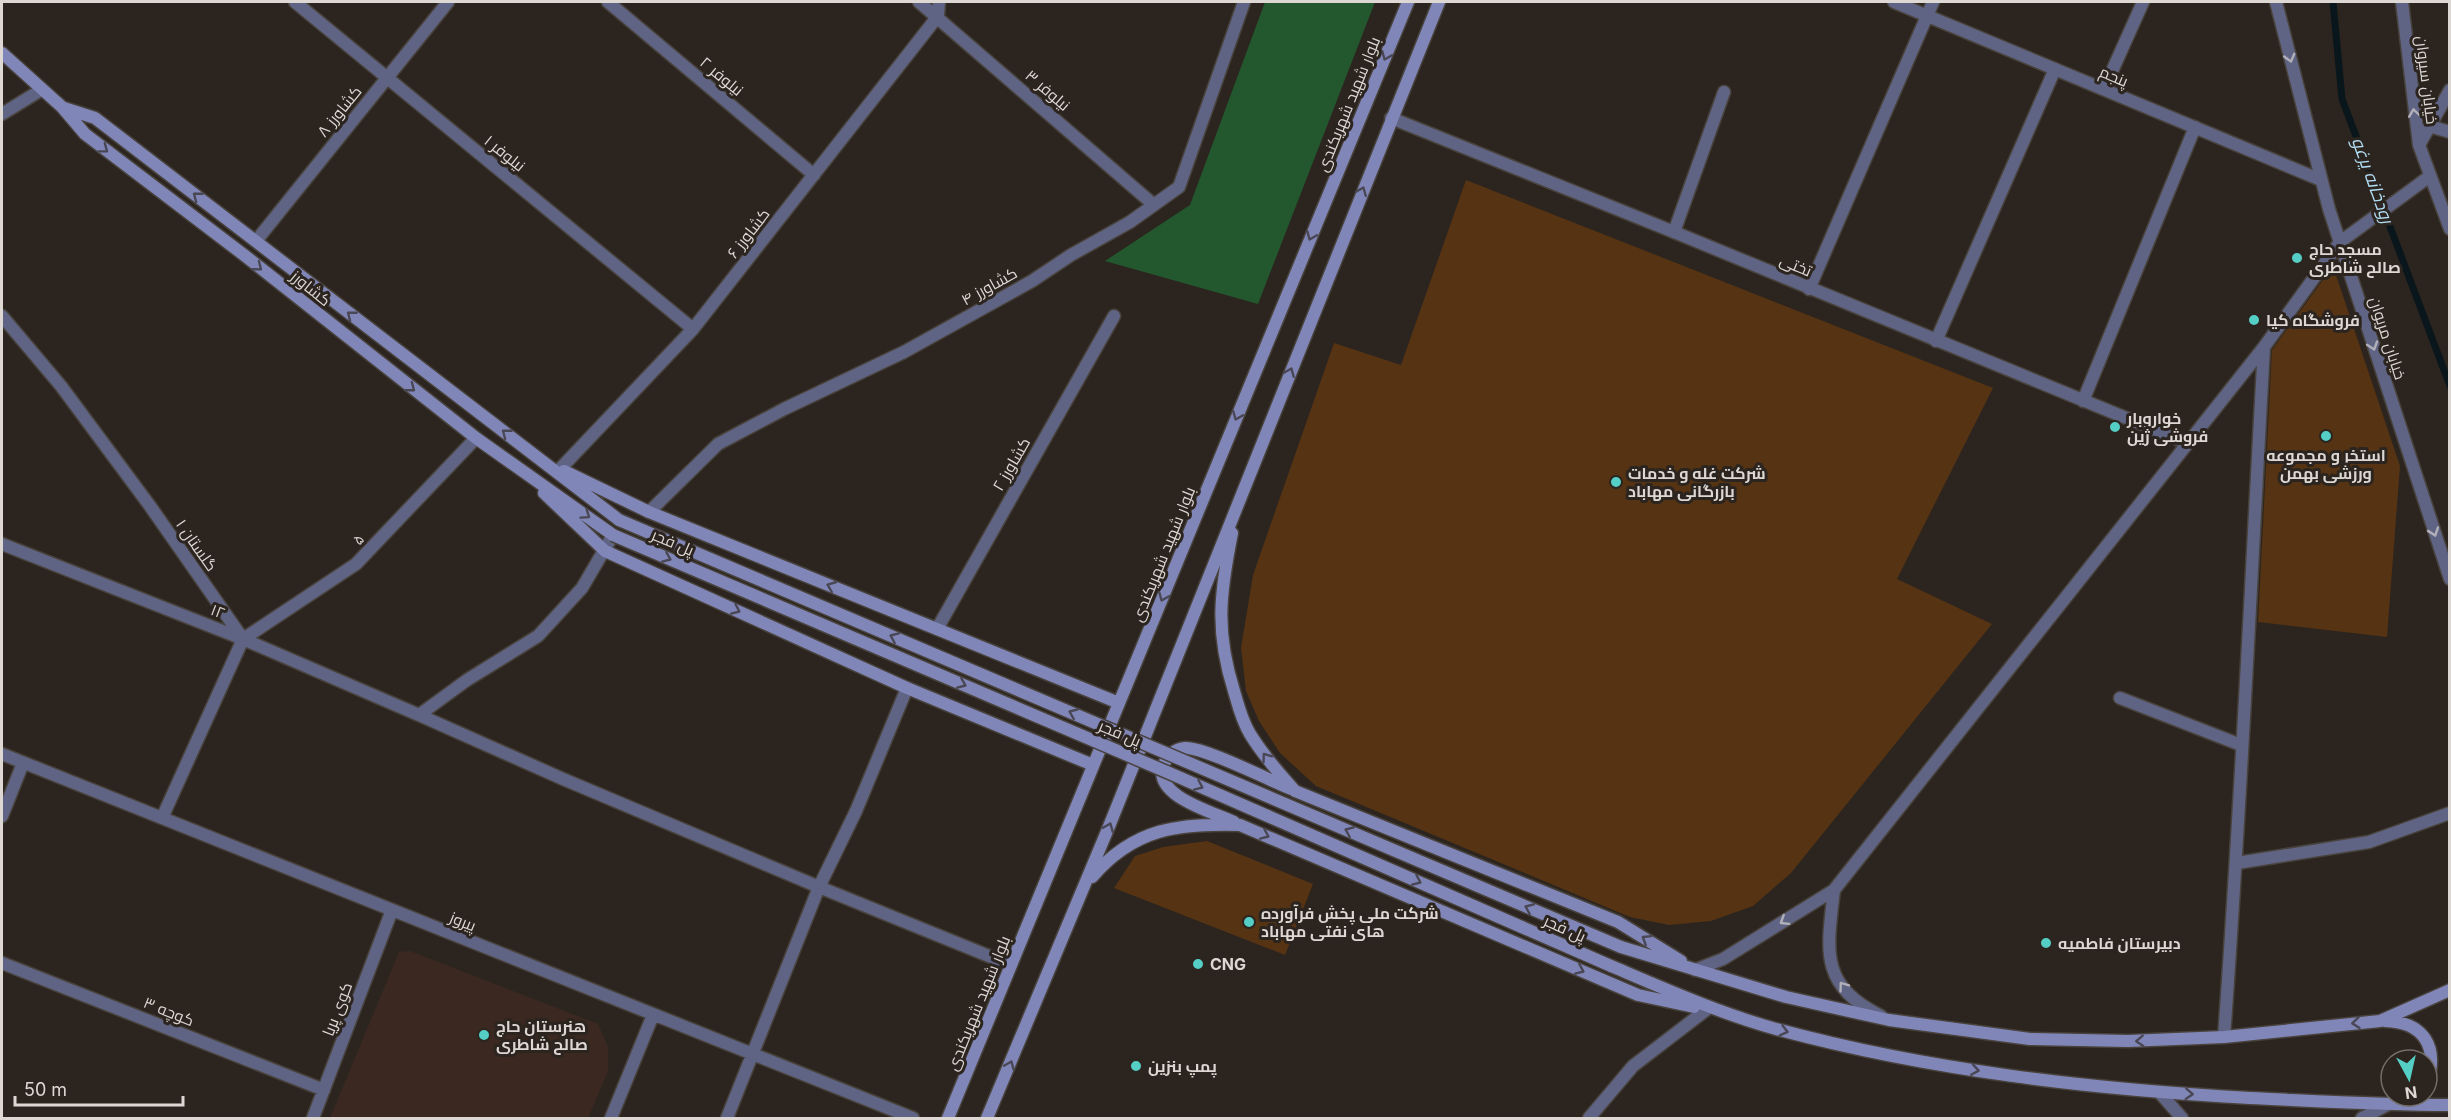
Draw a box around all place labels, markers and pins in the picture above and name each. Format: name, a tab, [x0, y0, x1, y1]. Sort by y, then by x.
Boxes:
place label: مسجد حاج صالح شاطری	[2309, 239, 2401, 278]
marker: مسجد حاج صالح شاطری	[2290, 251, 2304, 265]
place label: فروشگاه کیا	[2266, 310, 2360, 330]
marker: فروشگاه کیا	[2247, 313, 2261, 327]
place label: خواروبار فروشی ژین	[2126, 408, 2208, 446]
marker: خواروبار فروشی ژین	[2108, 420, 2122, 434]
marker: استخر و مجموعه ورزشی بهمن	[2319, 429, 2333, 443]
place label: استخر و مجموعه ورزشی بهمن	[2266, 445, 2386, 483]
place label: شرکت غله و خدمات بازرگانی مهاباد	[1628, 463, 1766, 501]
marker: شرکت غله و خدمات بازرگانی مهاباد	[1609, 475, 1623, 489]
place label: شرکت ملی پخش فرآورده های نفتی مهاباد	[1261, 903, 1439, 941]
marker: شرکت ملی پخش فرآورده های نفتی مهاباد	[1242, 915, 1256, 929]
place label: دبیرستان فاطمیه	[2058, 933, 2181, 953]
marker: دبیرستان فاطمیه	[2039, 936, 2053, 950]
place label: CNG	[1210, 954, 1246, 974]
marker: CNG	[1191, 957, 1205, 971]
place label: هنرستان حاج صالح شاطری	[496, 1016, 588, 1055]
marker: هنرستان حاج صالح شاطری	[477, 1028, 491, 1042]
place label: پمپ بنزین	[1148, 1056, 1217, 1078]
marker: پمپ بنزین	[1129, 1059, 1143, 1073]

